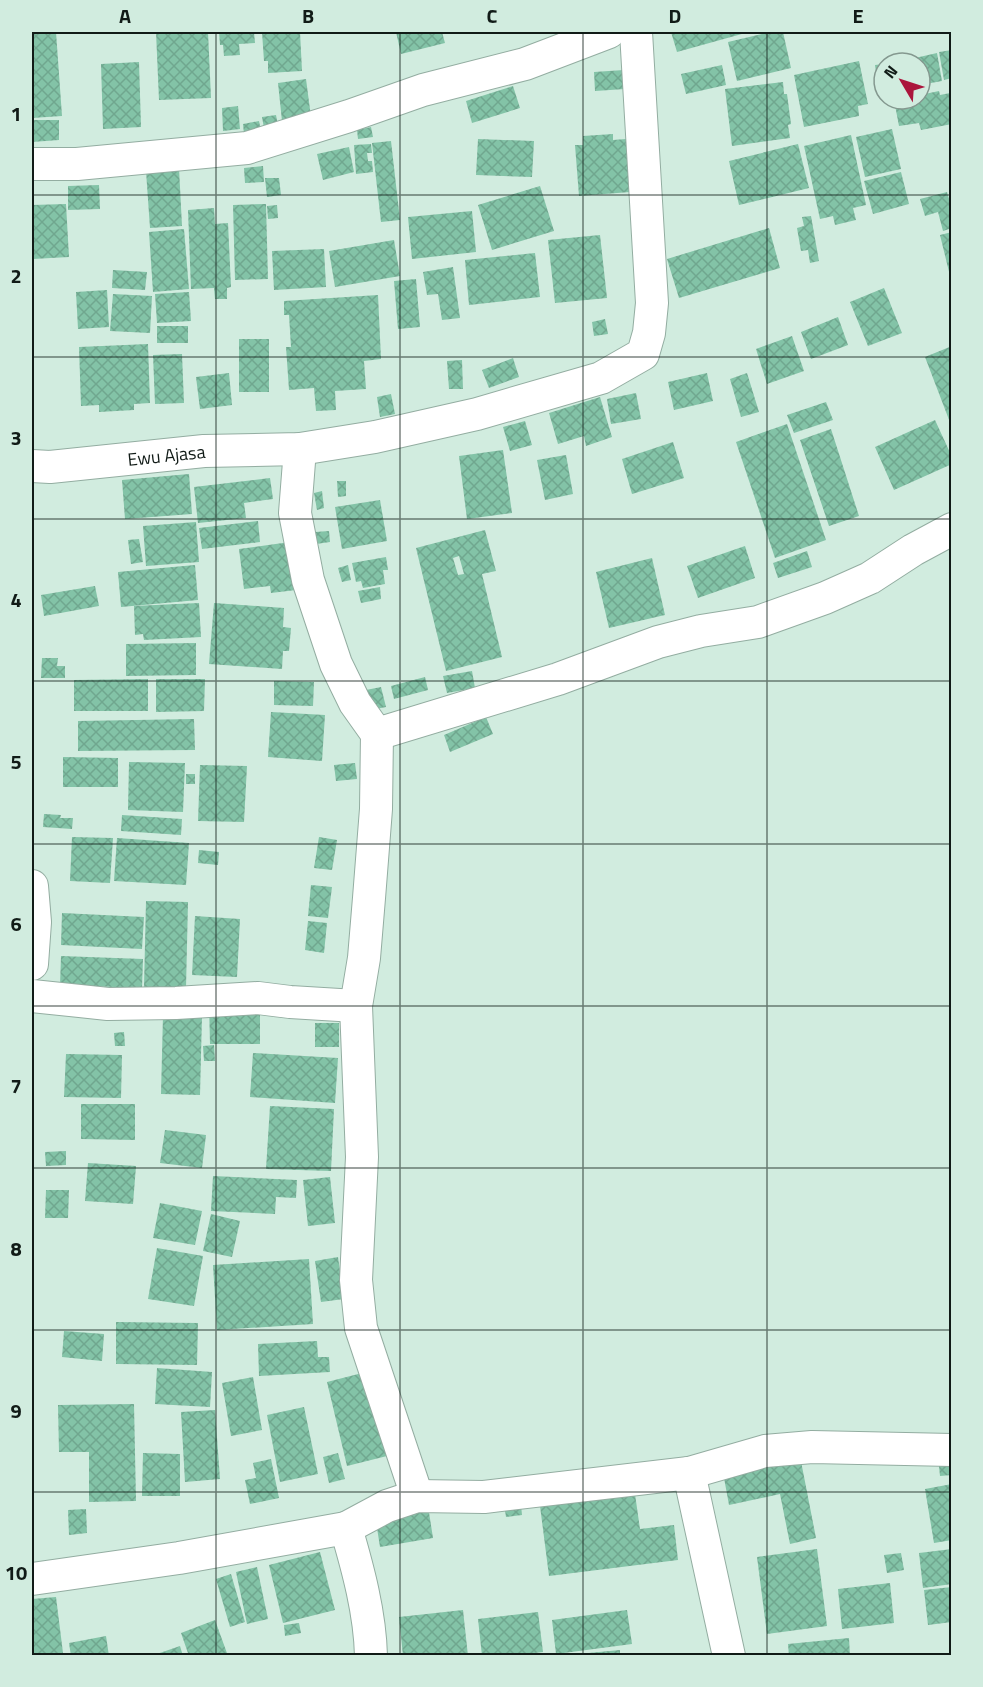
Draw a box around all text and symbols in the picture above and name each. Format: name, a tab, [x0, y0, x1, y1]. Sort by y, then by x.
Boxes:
text: A	[119, 0, 131, 31]
text: B	[302, 0, 314, 31]
text: C	[487, 0, 498, 31]
text: D	[669, 0, 681, 31]
text: E	[852, 0, 864, 31]
north arrow	[872, 51, 932, 111]
text: N	[878, 60, 903, 83]
text: 1	[10, 98, 22, 129]
text: 2	[10, 260, 22, 291]
text: 3	[10, 422, 22, 453]
street label: Ewu Ajasa	[126, 437, 207, 472]
text: 4	[10, 584, 22, 615]
text: 5	[10, 746, 22, 777]
text: 6	[10, 908, 22, 939]
text: 7	[10, 1070, 22, 1101]
text: 8	[10, 1233, 22, 1264]
text: 9	[10, 1395, 22, 1426]
text: 10	[5, 1557, 27, 1588]

